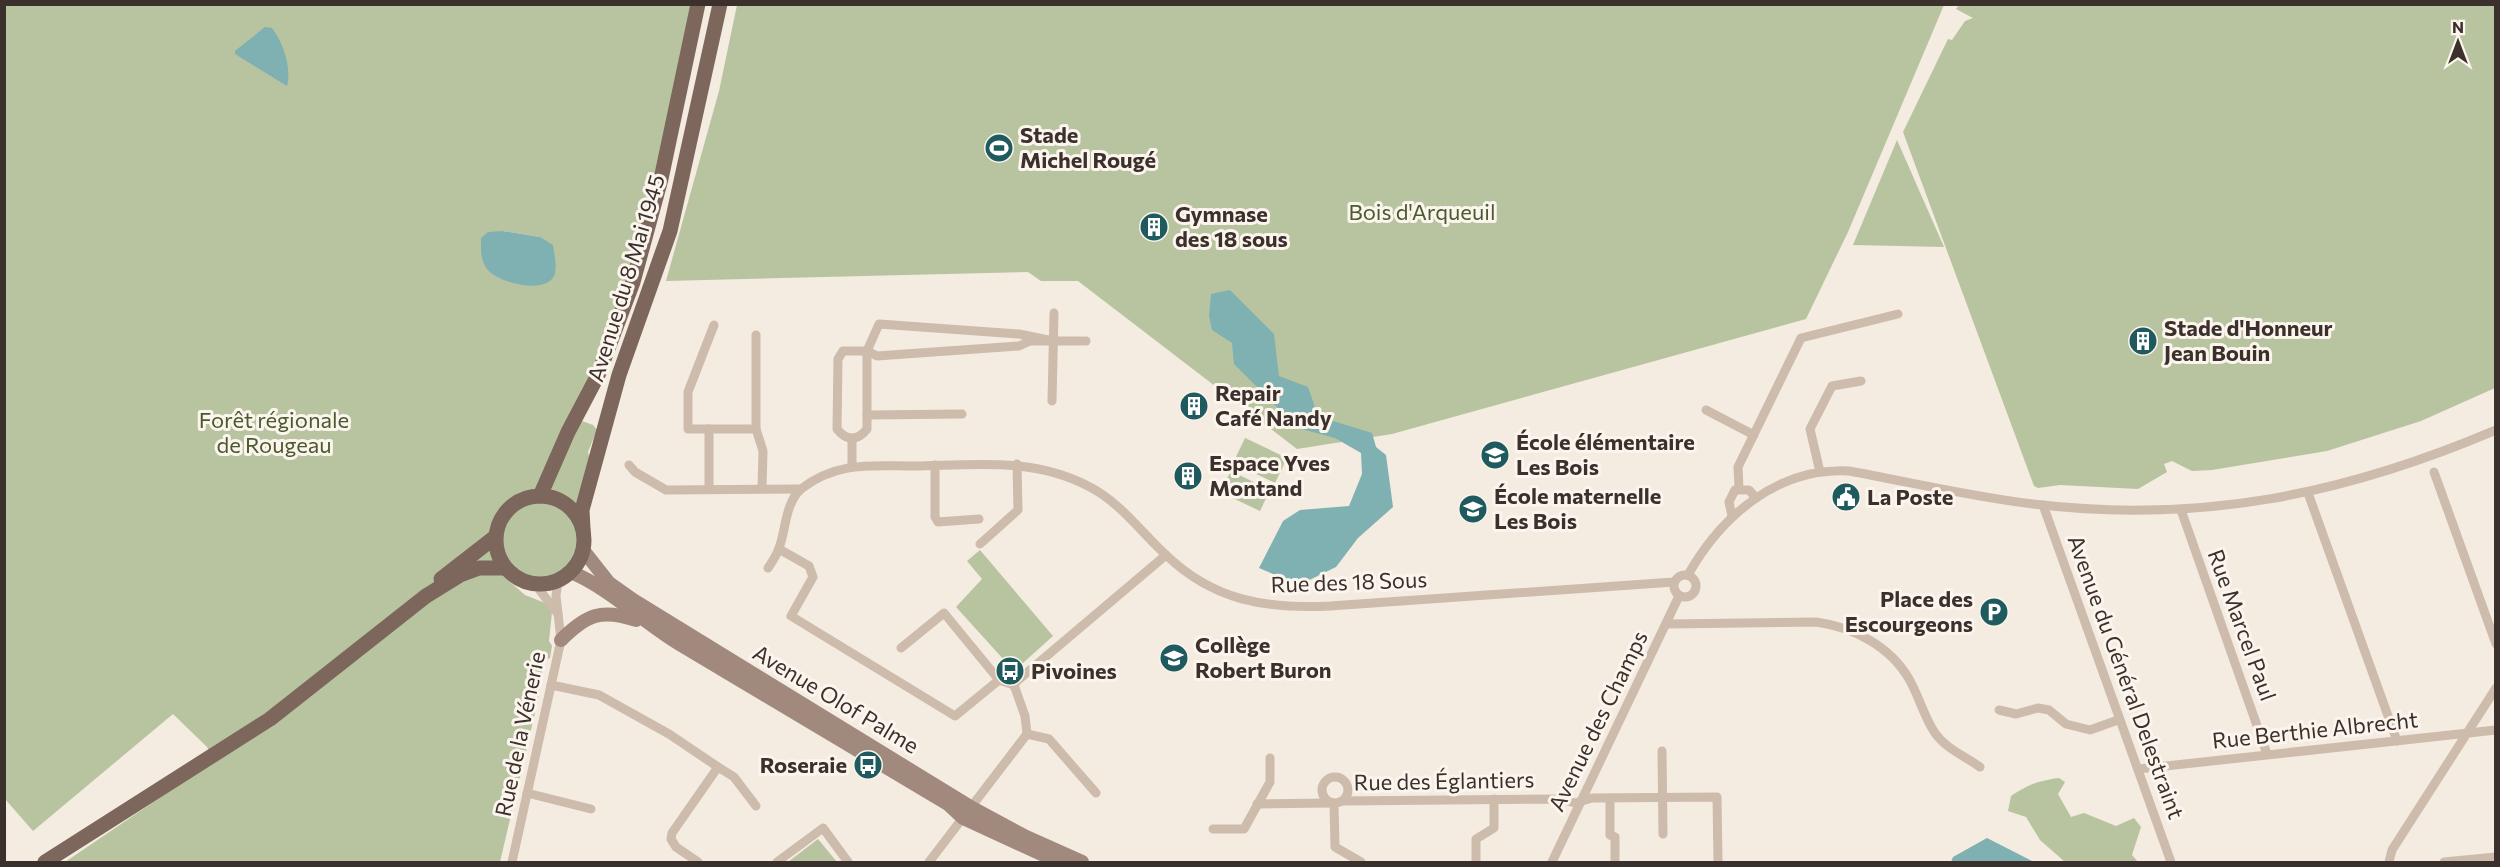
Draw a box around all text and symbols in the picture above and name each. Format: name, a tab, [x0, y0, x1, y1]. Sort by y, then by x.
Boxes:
north arrow	[2428, 12, 2488, 72]
text: N	[2452, 17, 2464, 36]
place label: Stade Michel Rougé	[1020, 121, 1156, 173]
sports icon: Stade Michel Rougé	[983, 132, 1015, 164]
street label: Avenue du 8 Mai 1945	[581, 171, 670, 385]
park label: Bois d'Arqueuil	[1348, 198, 1496, 225]
place label: Gymnase des 18 sous	[1175, 200, 1288, 252]
building icon: Gymnase des 18 sous	[1138, 211, 1170, 243]
place label: Stade d'Honneur Jean Bouin	[2164, 314, 2333, 366]
building icon: Stade d'Honneur Jean Bouin	[2127, 325, 2159, 357]
place label: Repair Café Nandy	[1215, 379, 1332, 431]
building icon: Repair Café Nandy	[1178, 390, 1210, 422]
park label: Forêt régionale de Rougeau	[199, 406, 349, 458]
place label: École élémentaire Les Bois	[1516, 428, 1695, 480]
school or university icon: École élémentaire Les Bois	[1479, 439, 1511, 471]
place label: Espace Yves Montand	[1209, 449, 1330, 501]
building icon: Espace Yves Montand	[1172, 460, 1204, 492]
public building icon: La Poste	[1830, 481, 1862, 513]
place label: École maternelle Les Bois	[1494, 482, 1661, 534]
place label: La Poste	[1867, 483, 1953, 510]
school or university icon: École maternelle Les Bois	[1457, 493, 1489, 525]
street label: Avenue du Général Delestraint	[2062, 531, 2190, 822]
street label: Rue Marcel Paul	[2203, 546, 2282, 704]
street label: Rue des 18 Sous	[1270, 565, 1428, 598]
place label: Place des Escourgeons	[1845, 585, 1973, 637]
parking icon: Place des Escourgeons	[1978, 596, 2010, 628]
street label: Avenue des Champs	[1542, 626, 1653, 815]
place label: Collège Robert Buron	[1195, 631, 1332, 683]
street label: Avenue Olof Palme	[748, 638, 924, 759]
school or university icon: Collège Robert Buron	[1158, 642, 1190, 674]
street label: Rue de la Vénerie	[489, 649, 550, 819]
bus stop icon: Pivoines	[994, 655, 1026, 687]
place label: Pivoines	[1031, 657, 1117, 684]
street label: Rue Berthie Albrecht	[2211, 705, 2419, 754]
bus stop icon: Roseraie	[852, 749, 884, 781]
place label: Roseraie	[760, 751, 847, 778]
street label: Rue des Églantiers	[1353, 765, 1535, 796]

